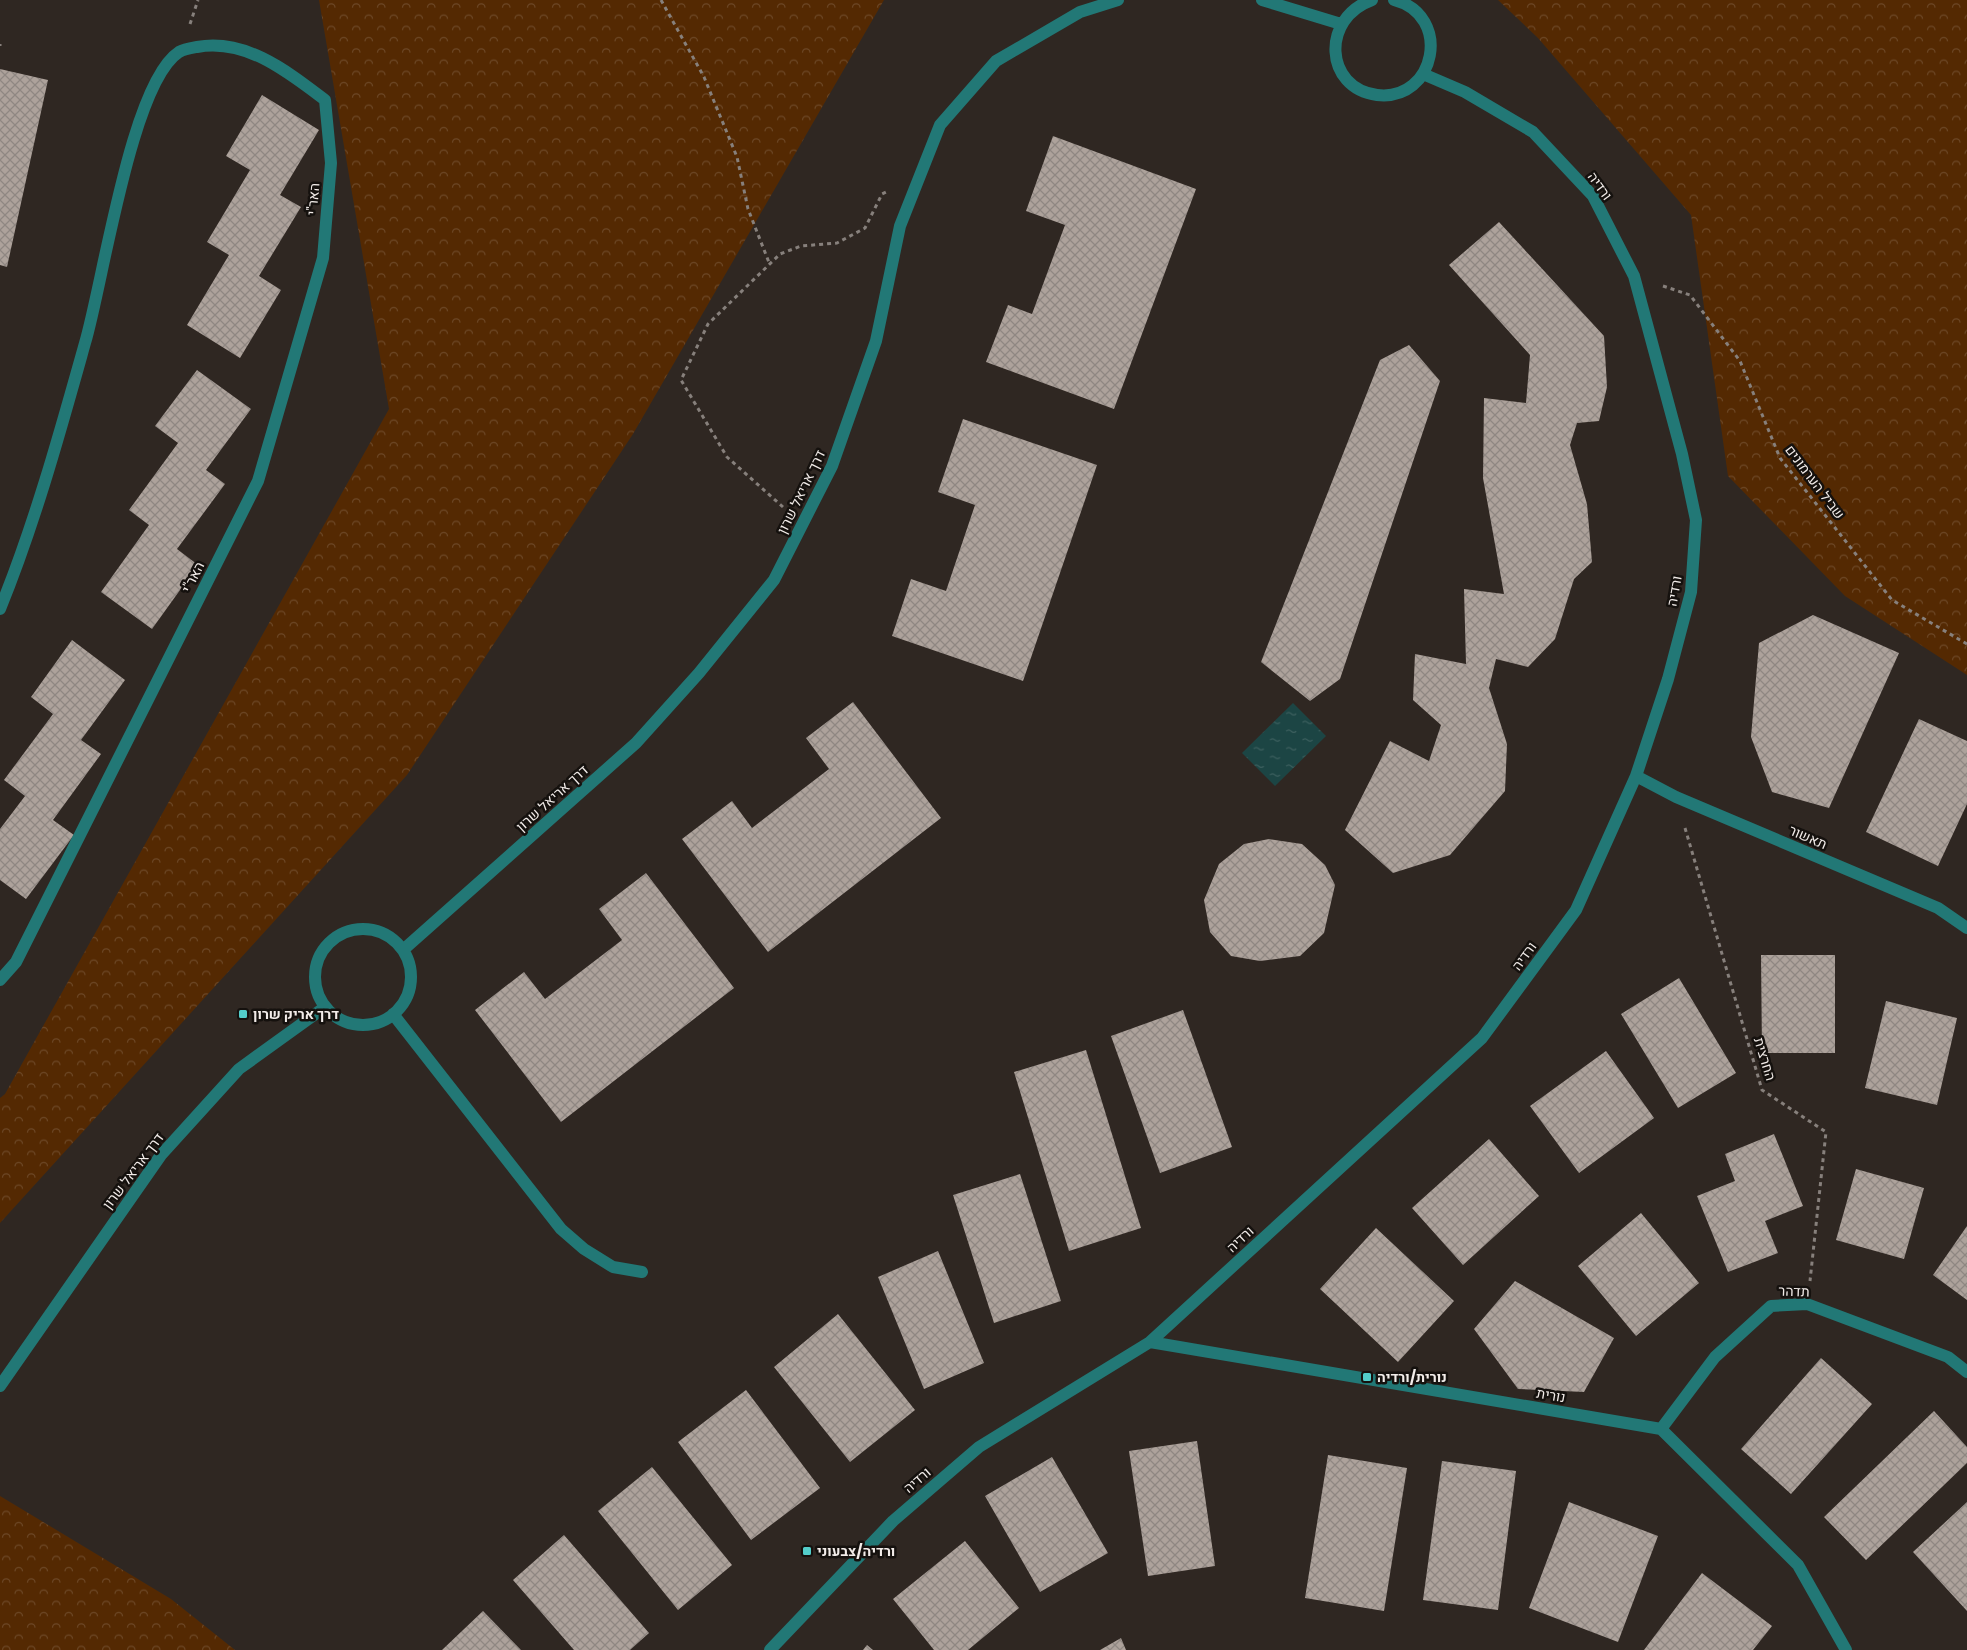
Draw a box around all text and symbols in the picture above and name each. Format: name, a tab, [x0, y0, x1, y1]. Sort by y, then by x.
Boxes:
street label: ורדיה	[1583, 168, 1617, 204]
street label: האר"י	[302, 182, 324, 216]
street label: שביל הערמונים	[1781, 441, 1849, 523]
street label: דרך אריאל שרון	[772, 447, 830, 537]
street label: האר"י	[177, 558, 209, 596]
street label: ורדיה	[1661, 574, 1687, 608]
street label: דרך אריאל שרון	[512, 760, 592, 836]
street label: תאשור	[1786, 820, 1830, 854]
street label: ורדיה	[1507, 938, 1541, 974]
place label: דרך אריק שרון	[253, 1004, 339, 1024]
marker: דרך אריק שרון	[237, 1008, 249, 1020]
street label: החרצית	[1749, 1035, 1781, 1083]
street label: דרך אריאל שרון	[98, 1129, 168, 1213]
street label: ורדיה	[1222, 1221, 1258, 1257]
street label: תדהר	[1778, 1280, 1810, 1302]
place label: נורית/ורדיה	[1377, 1367, 1447, 1387]
marker: נורית/ורדיה	[1361, 1371, 1373, 1383]
street label: נורית	[1535, 1383, 1567, 1407]
street label: ורדיה	[899, 1462, 935, 1498]
place label: ורדיה/צבעוני	[817, 1541, 895, 1561]
marker: ורדיה/צבעוני	[801, 1545, 813, 1557]

